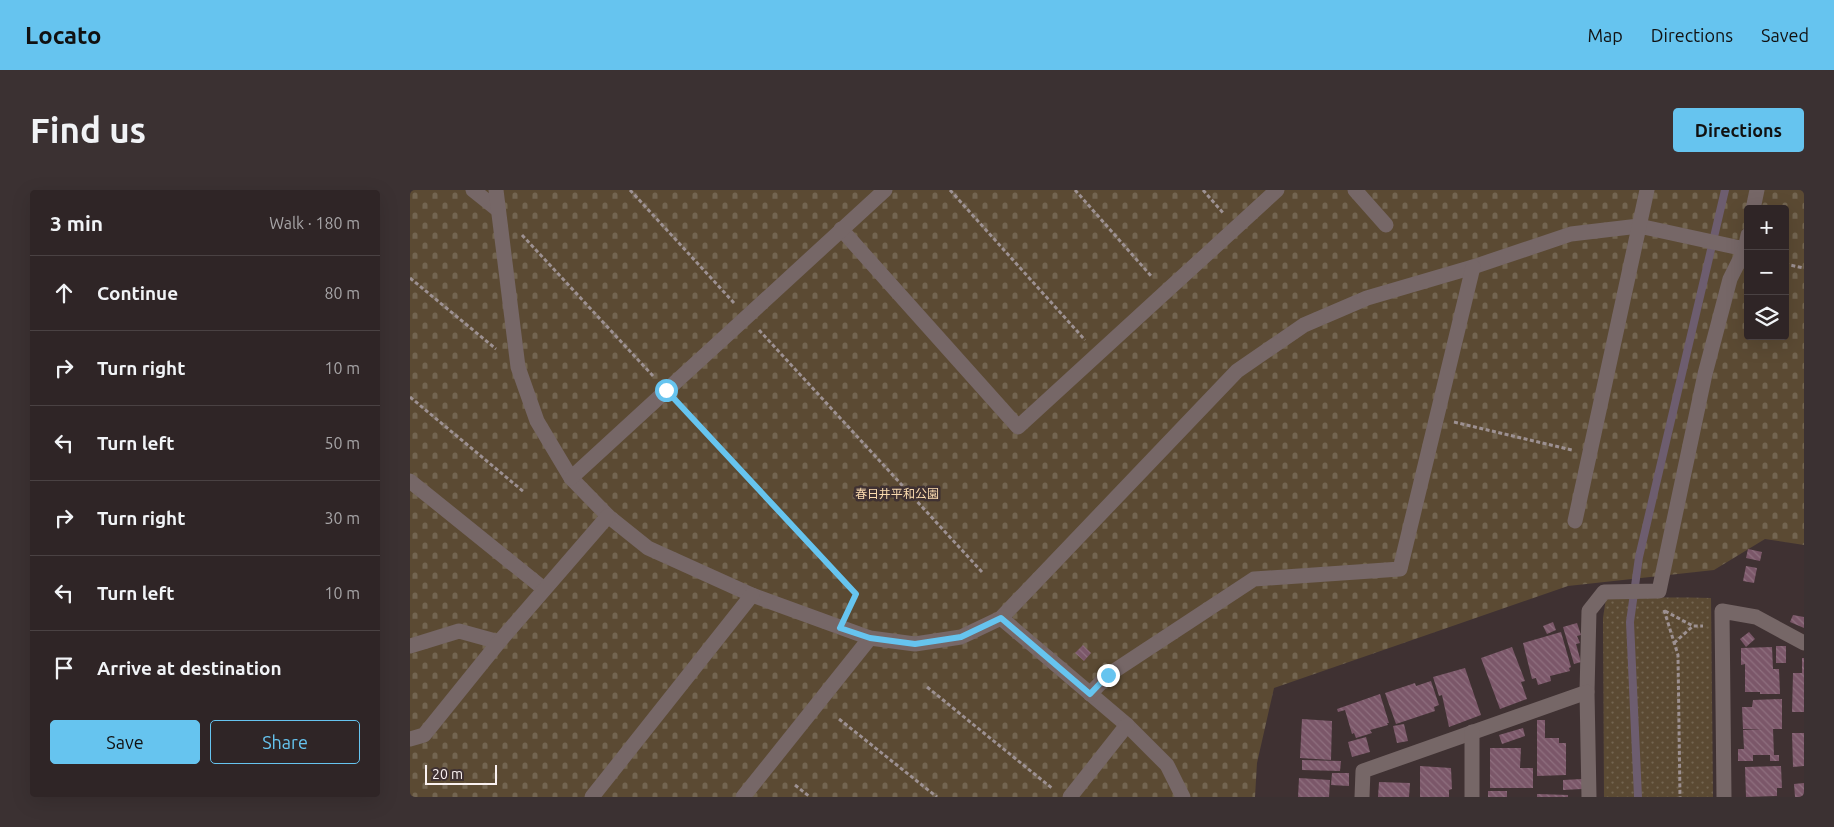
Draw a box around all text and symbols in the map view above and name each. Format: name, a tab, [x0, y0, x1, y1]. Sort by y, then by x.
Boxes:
text: Locato	[25, 22, 101, 49]
text: Map	[1587, 25, 1623, 45]
text: Directions	[1651, 25, 1733, 45]
text: Saved	[1761, 25, 1809, 45]
button: Directions	[1673, 108, 1804, 152]
text: Find us	[30, 110, 146, 150]
map controls	[1744, 205, 1789, 340]
button: +	[1744, 205, 1789, 250]
text: 3 min	[50, 211, 103, 235]
text: Walk · 180 m	[269, 214, 360, 232]
button: −	[1744, 250, 1789, 295]
icon: ahead	[50, 279, 78, 307]
text: Continue	[97, 282, 178, 304]
text: 80 m	[324, 284, 360, 302]
button: layers	[1744, 295, 1789, 340]
icon: right	[50, 354, 78, 382]
text: Turn right	[97, 357, 185, 379]
text: 10 m	[324, 359, 360, 377]
route start	[655, 379, 678, 402]
icon: left	[50, 429, 78, 457]
text: Turn left	[97, 432, 175, 454]
text: 50 m	[324, 434, 360, 452]
park label: 春日井平和公園	[855, 487, 939, 500]
icon: right	[50, 504, 78, 532]
text: Turn right	[97, 507, 185, 529]
text: 30 m	[324, 509, 360, 527]
icon: left	[50, 579, 78, 607]
text: Turn left	[97, 582, 175, 604]
text: 10 m	[324, 584, 360, 602]
icon: arrive	[50, 654, 78, 682]
text: Arrive at destination	[97, 657, 282, 679]
route end	[1097, 664, 1120, 687]
button: Save	[50, 720, 200, 764]
button: Share	[210, 720, 360, 764]
scale bar	[425, 762, 498, 785]
text: 20 m	[432, 766, 463, 782]

